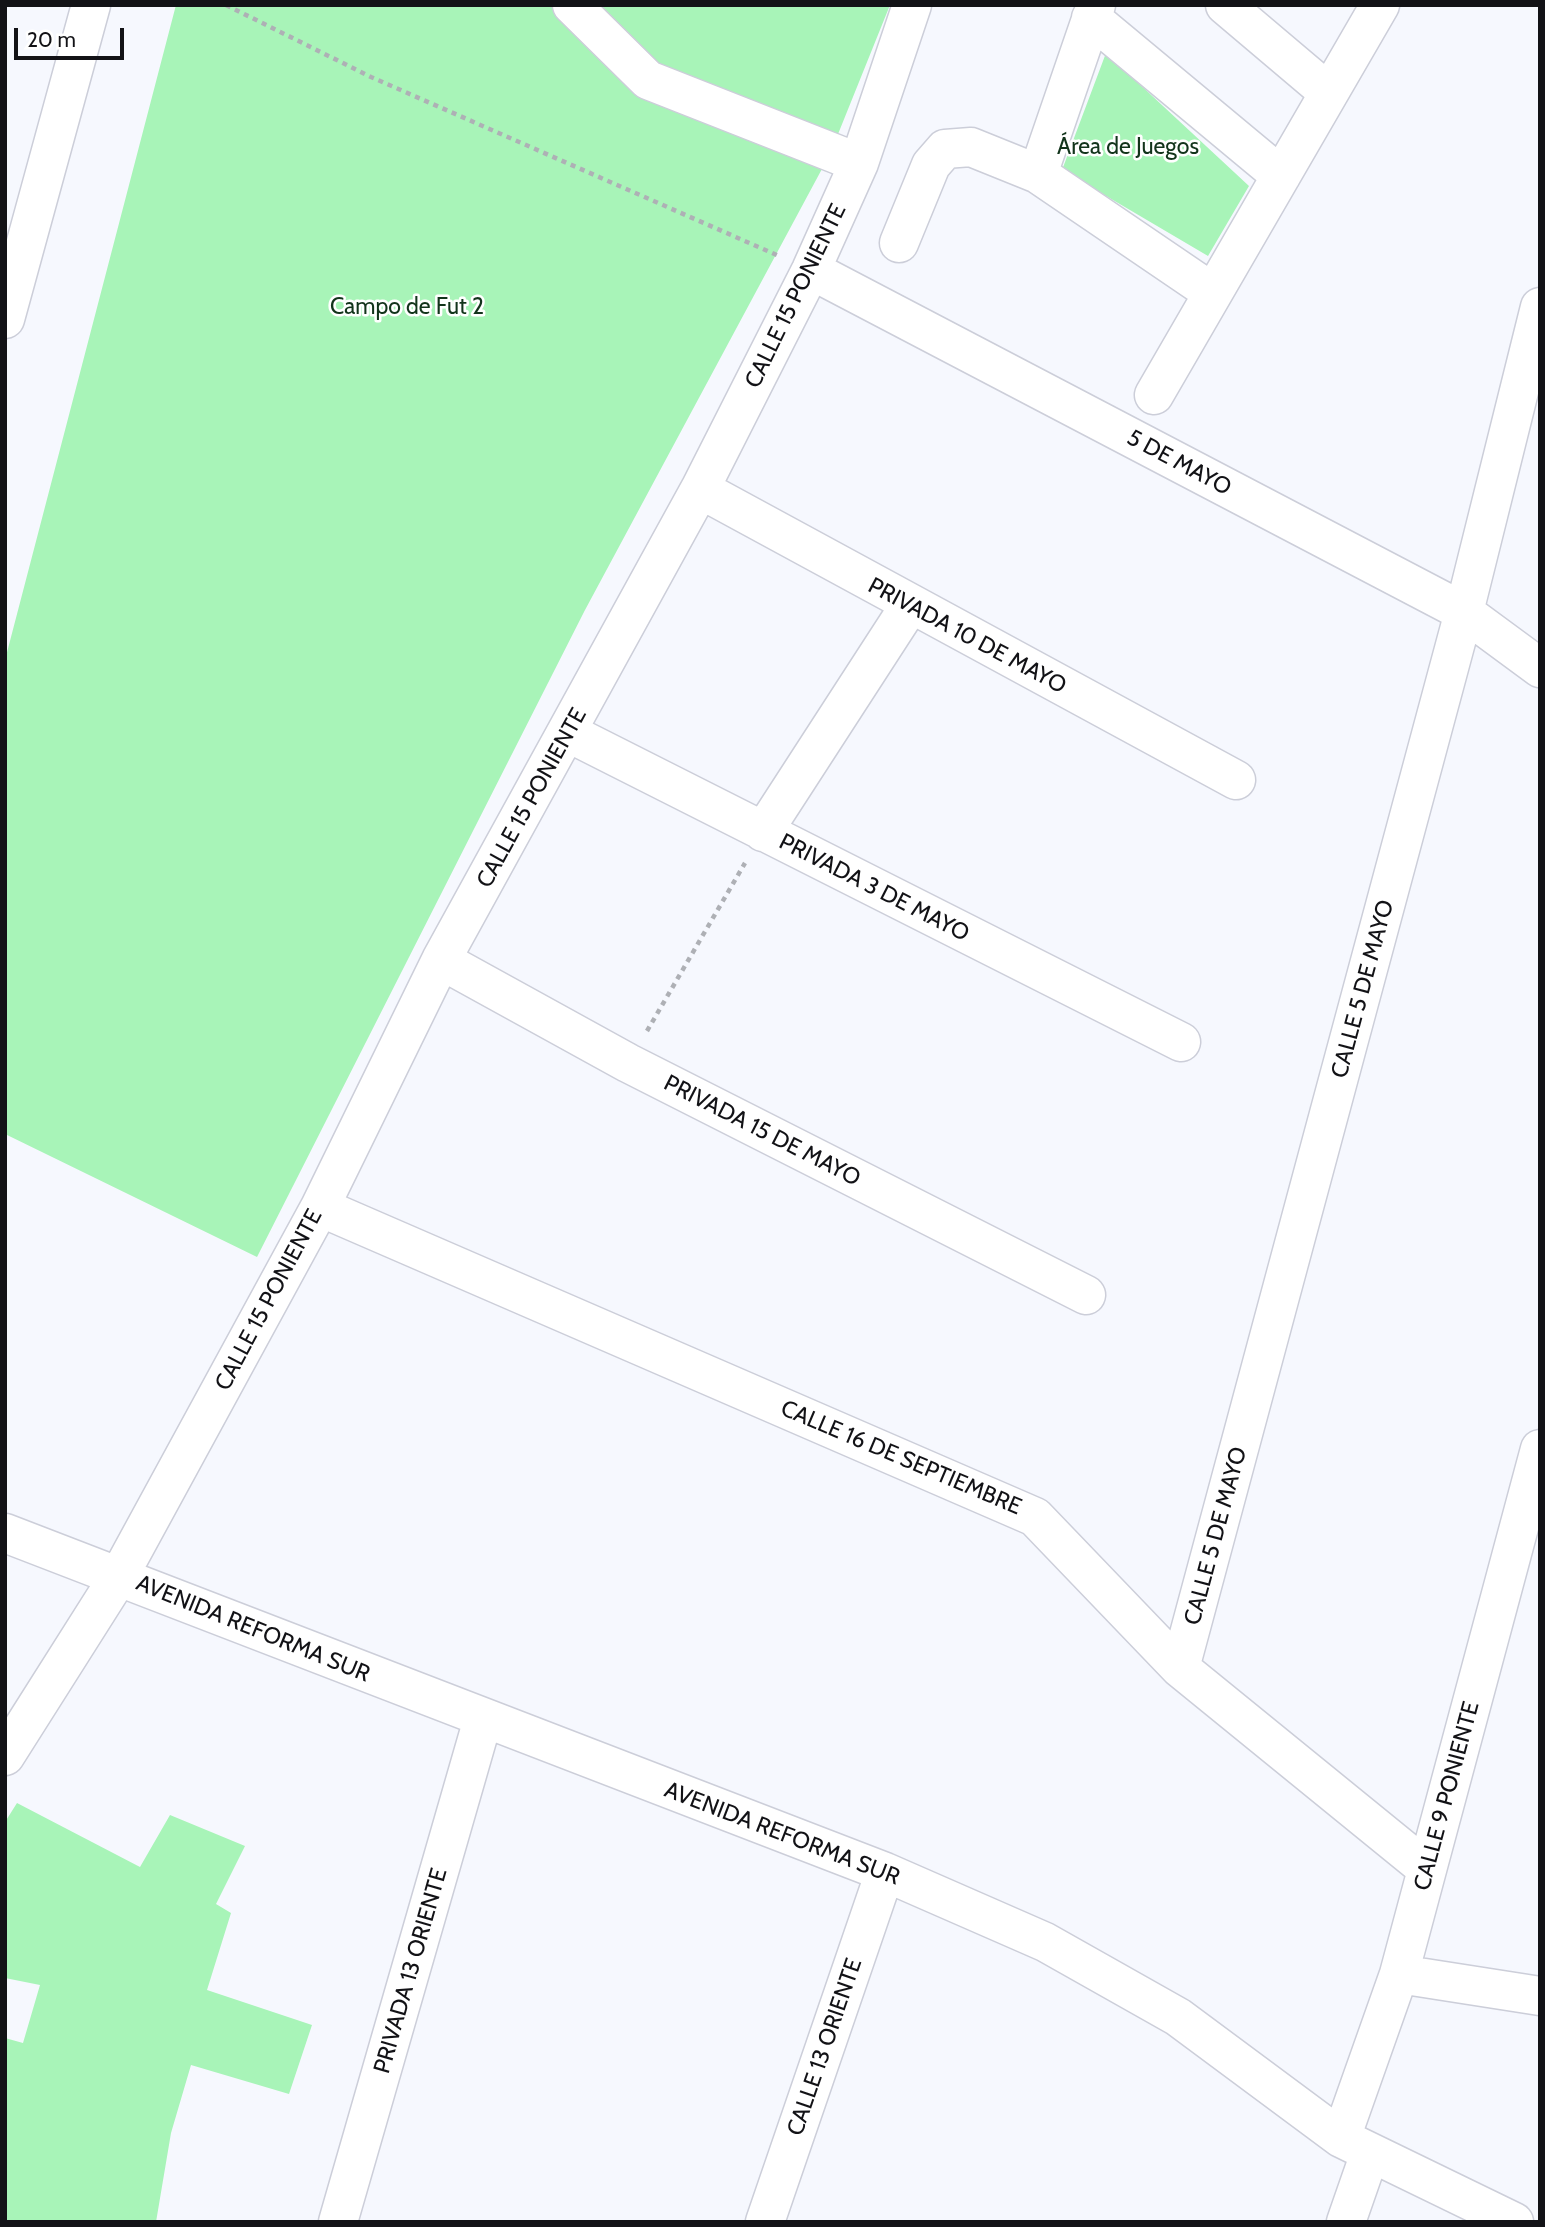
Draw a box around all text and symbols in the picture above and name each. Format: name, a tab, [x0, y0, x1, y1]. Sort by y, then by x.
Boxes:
scale bar	[18, 14, 128, 58]
text: 20 m	[27, 27, 76, 52]
park label: Área de Juegos	[1057, 133, 1199, 161]
street label: CALLE 15 PONIENTE	[739, 199, 853, 393]
park label: Campo de Fut 2	[330, 293, 484, 321]
street label: 5 DE MAYO	[1122, 424, 1236, 502]
street label: PRIVADA 10 DE MAYO	[863, 572, 1071, 700]
street label: CALLE 15 PONIENTE	[471, 703, 593, 893]
street label: PRIVADA 3 DE MAYO	[774, 828, 974, 948]
street label: CALLE 5 DE MAYO	[1326, 897, 1400, 1081]
street label: PRIVADA 15 DE MAYO	[659, 1069, 865, 1193]
street label: CALLE 15 PONIENTE	[210, 1205, 328, 1395]
street label: CALLE 16 DE SEPTIEMBRE	[777, 1395, 1025, 1521]
street label: CALLE 5 DE MAYO	[1179, 1444, 1253, 1628]
street label: AVENIDA REFORMA SUR	[132, 1569, 374, 1689]
street label: CALLE 9 PONIENTE	[1409, 1699, 1485, 1893]
street label: AVENIDA REFORMA SUR	[661, 1776, 903, 1892]
street label: PRIVADA 13 ORIENTE	[368, 1865, 454, 2077]
street label: CALLE 13 ORIENTE	[782, 1955, 868, 2139]

